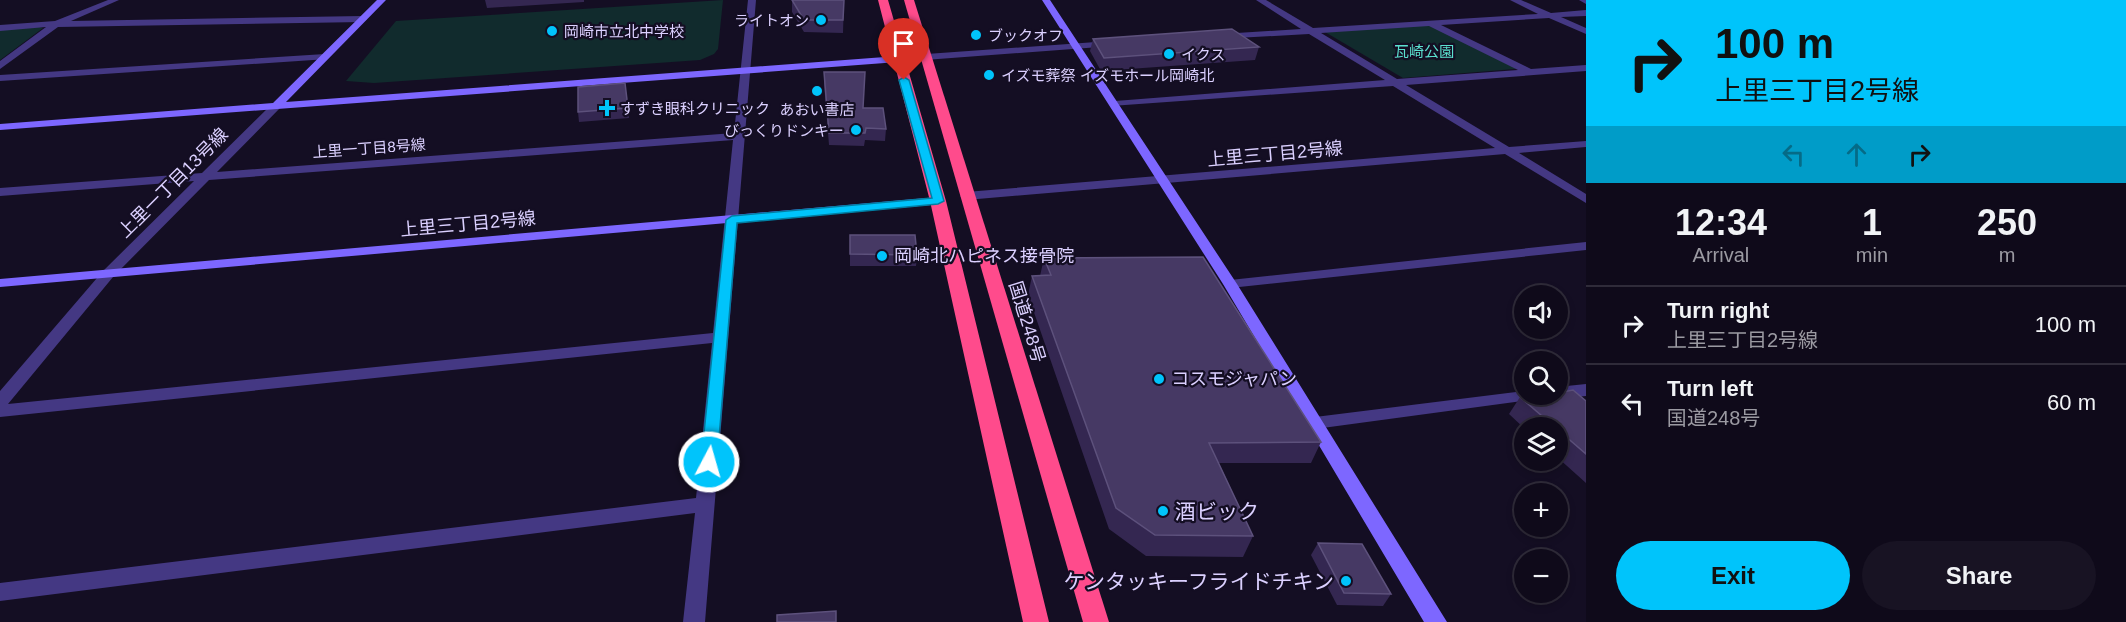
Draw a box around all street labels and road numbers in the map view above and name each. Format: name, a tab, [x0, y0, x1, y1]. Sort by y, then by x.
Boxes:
street label: 上里一丁目13号線	[114, 124, 232, 242]
street label: 上里一丁目8号線	[312, 136, 426, 160]
street label: 上里三丁目2号線	[1206, 138, 1344, 170]
street label: 上里三丁目2号線	[399, 208, 537, 240]
street label: 国道248号	[1005, 279, 1049, 365]

